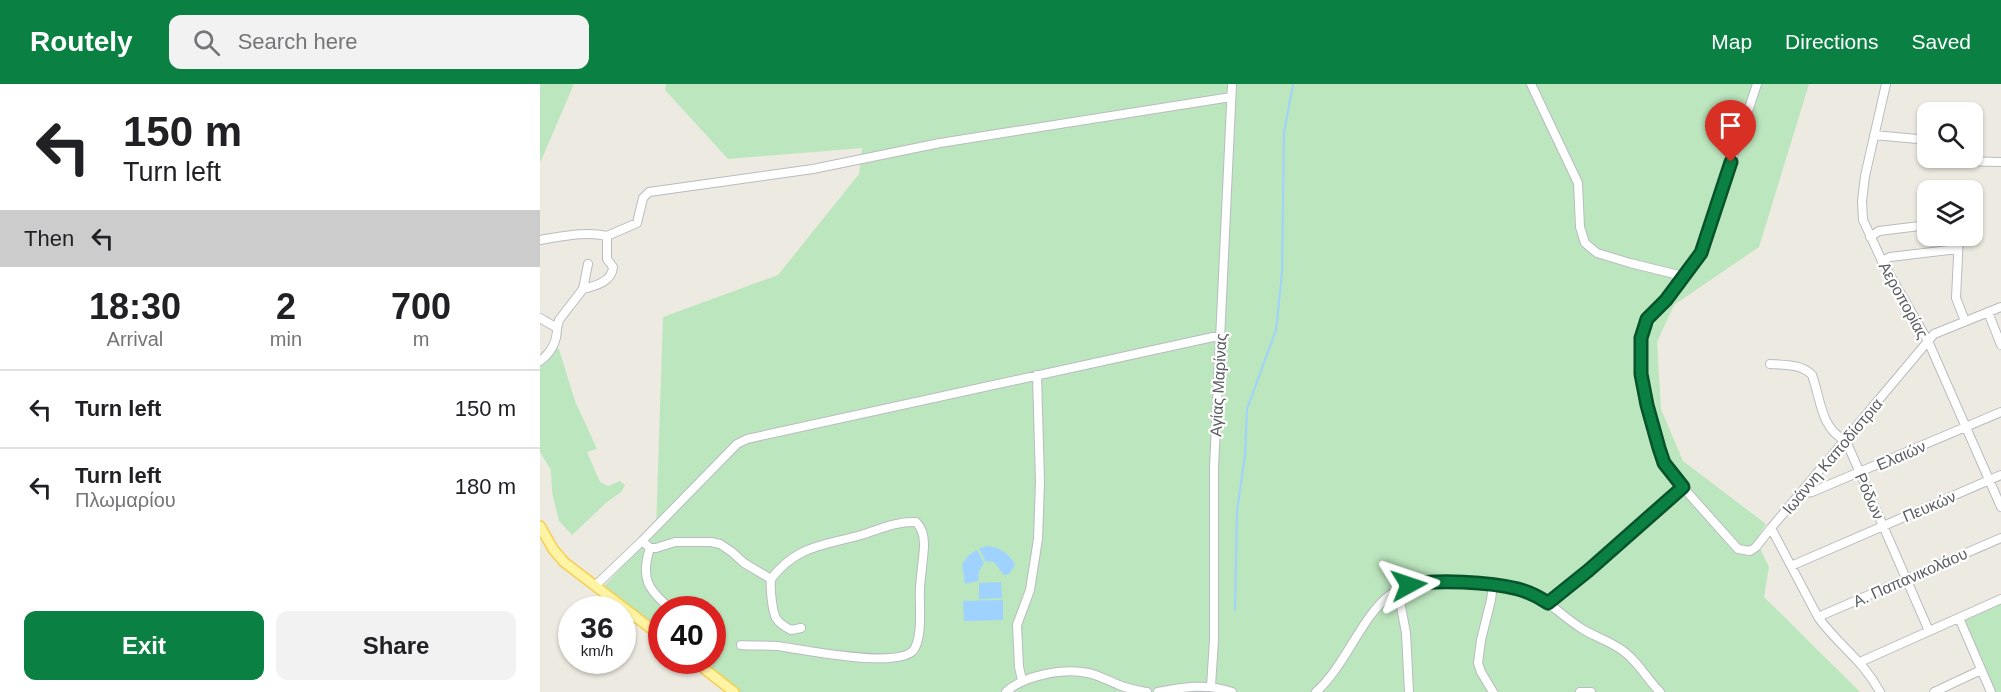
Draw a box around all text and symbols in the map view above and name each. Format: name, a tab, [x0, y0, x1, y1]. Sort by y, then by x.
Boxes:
search box	[169, 15, 589, 69]
text: Routely	[30, 26, 133, 57]
icon: search	[190, 26, 223, 59]
text: Search here	[238, 29, 358, 54]
text: Map	[1711, 30, 1752, 53]
text: Directions	[1785, 30, 1878, 53]
text: Saved	[1911, 30, 1971, 53]
pin	[1705, 100, 1756, 162]
map controls	[1917, 102, 1983, 246]
button: search	[1917, 102, 1983, 168]
icon: left	[24, 108, 102, 186]
text: 150 m	[123, 108, 242, 155]
icon: arrive	[1714, 109, 1747, 142]
text: Turn left	[123, 157, 221, 187]
button: layers	[1917, 180, 1983, 246]
icon: left	[86, 222, 119, 255]
text: Then	[24, 226, 74, 251]
street label: Αεροπορίας	[1876, 259, 1932, 342]
text: 18:30	[89, 286, 181, 327]
text: 2	[276, 286, 296, 327]
text: 700	[391, 286, 451, 327]
text: Arrival	[107, 328, 163, 350]
text: min	[270, 328, 302, 350]
text: m	[413, 328, 429, 350]
street label: Αγίας Μαρίνας	[1207, 333, 1230, 437]
icon: left	[24, 393, 57, 426]
street label: Ιωάννη Καποδίστρια	[1779, 395, 1886, 518]
text: Turn left	[75, 396, 161, 421]
text: 150 m	[455, 396, 516, 421]
street label: Ελαιών	[1874, 438, 1928, 473]
text: Turn left	[75, 463, 161, 488]
street label: Ρόδων	[1852, 470, 1887, 522]
icon: left	[24, 471, 57, 504]
text: 180 m	[455, 474, 516, 499]
street label: Πευκών	[1900, 488, 1958, 525]
text: Πλωμαρίου	[75, 489, 176, 511]
street label: Α. Παπανικολάου	[1851, 545, 1970, 610]
position arrow	[1377, 553, 1441, 617]
speed limit sign: 40	[648, 596, 726, 674]
button: Exit	[24, 611, 264, 680]
button: Share	[276, 611, 516, 680]
text: 36	[580, 611, 614, 644]
text: km/h	[581, 642, 613, 659]

